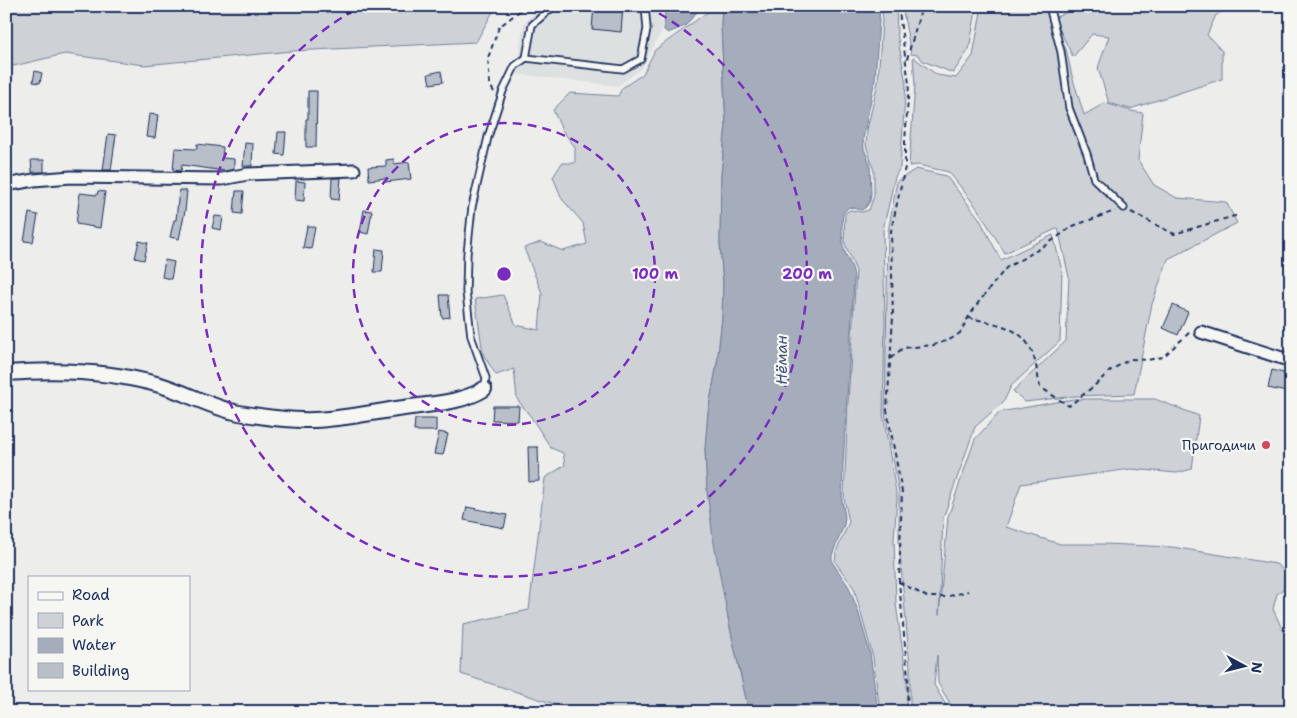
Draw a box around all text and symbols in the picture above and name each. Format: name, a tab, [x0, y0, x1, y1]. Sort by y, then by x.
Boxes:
text: 100 m	[632, 264, 678, 284]
text: 200 m	[782, 264, 832, 284]
centre of rings	[495, 265, 513, 283]
water label: Нёман	[772, 335, 792, 385]
place label: Пригодичи	[1182, 436, 1256, 454]
marker: Пригодичи	[1260, 439, 1272, 451]
legend	[28, 576, 190, 690]
text: Road	[72, 585, 110, 605]
text: Park	[72, 611, 104, 631]
text: Water	[72, 635, 116, 655]
north arrow	[1220, 640, 1270, 690]
text: Building	[72, 661, 129, 681]
text: N	[1247, 661, 1267, 674]

